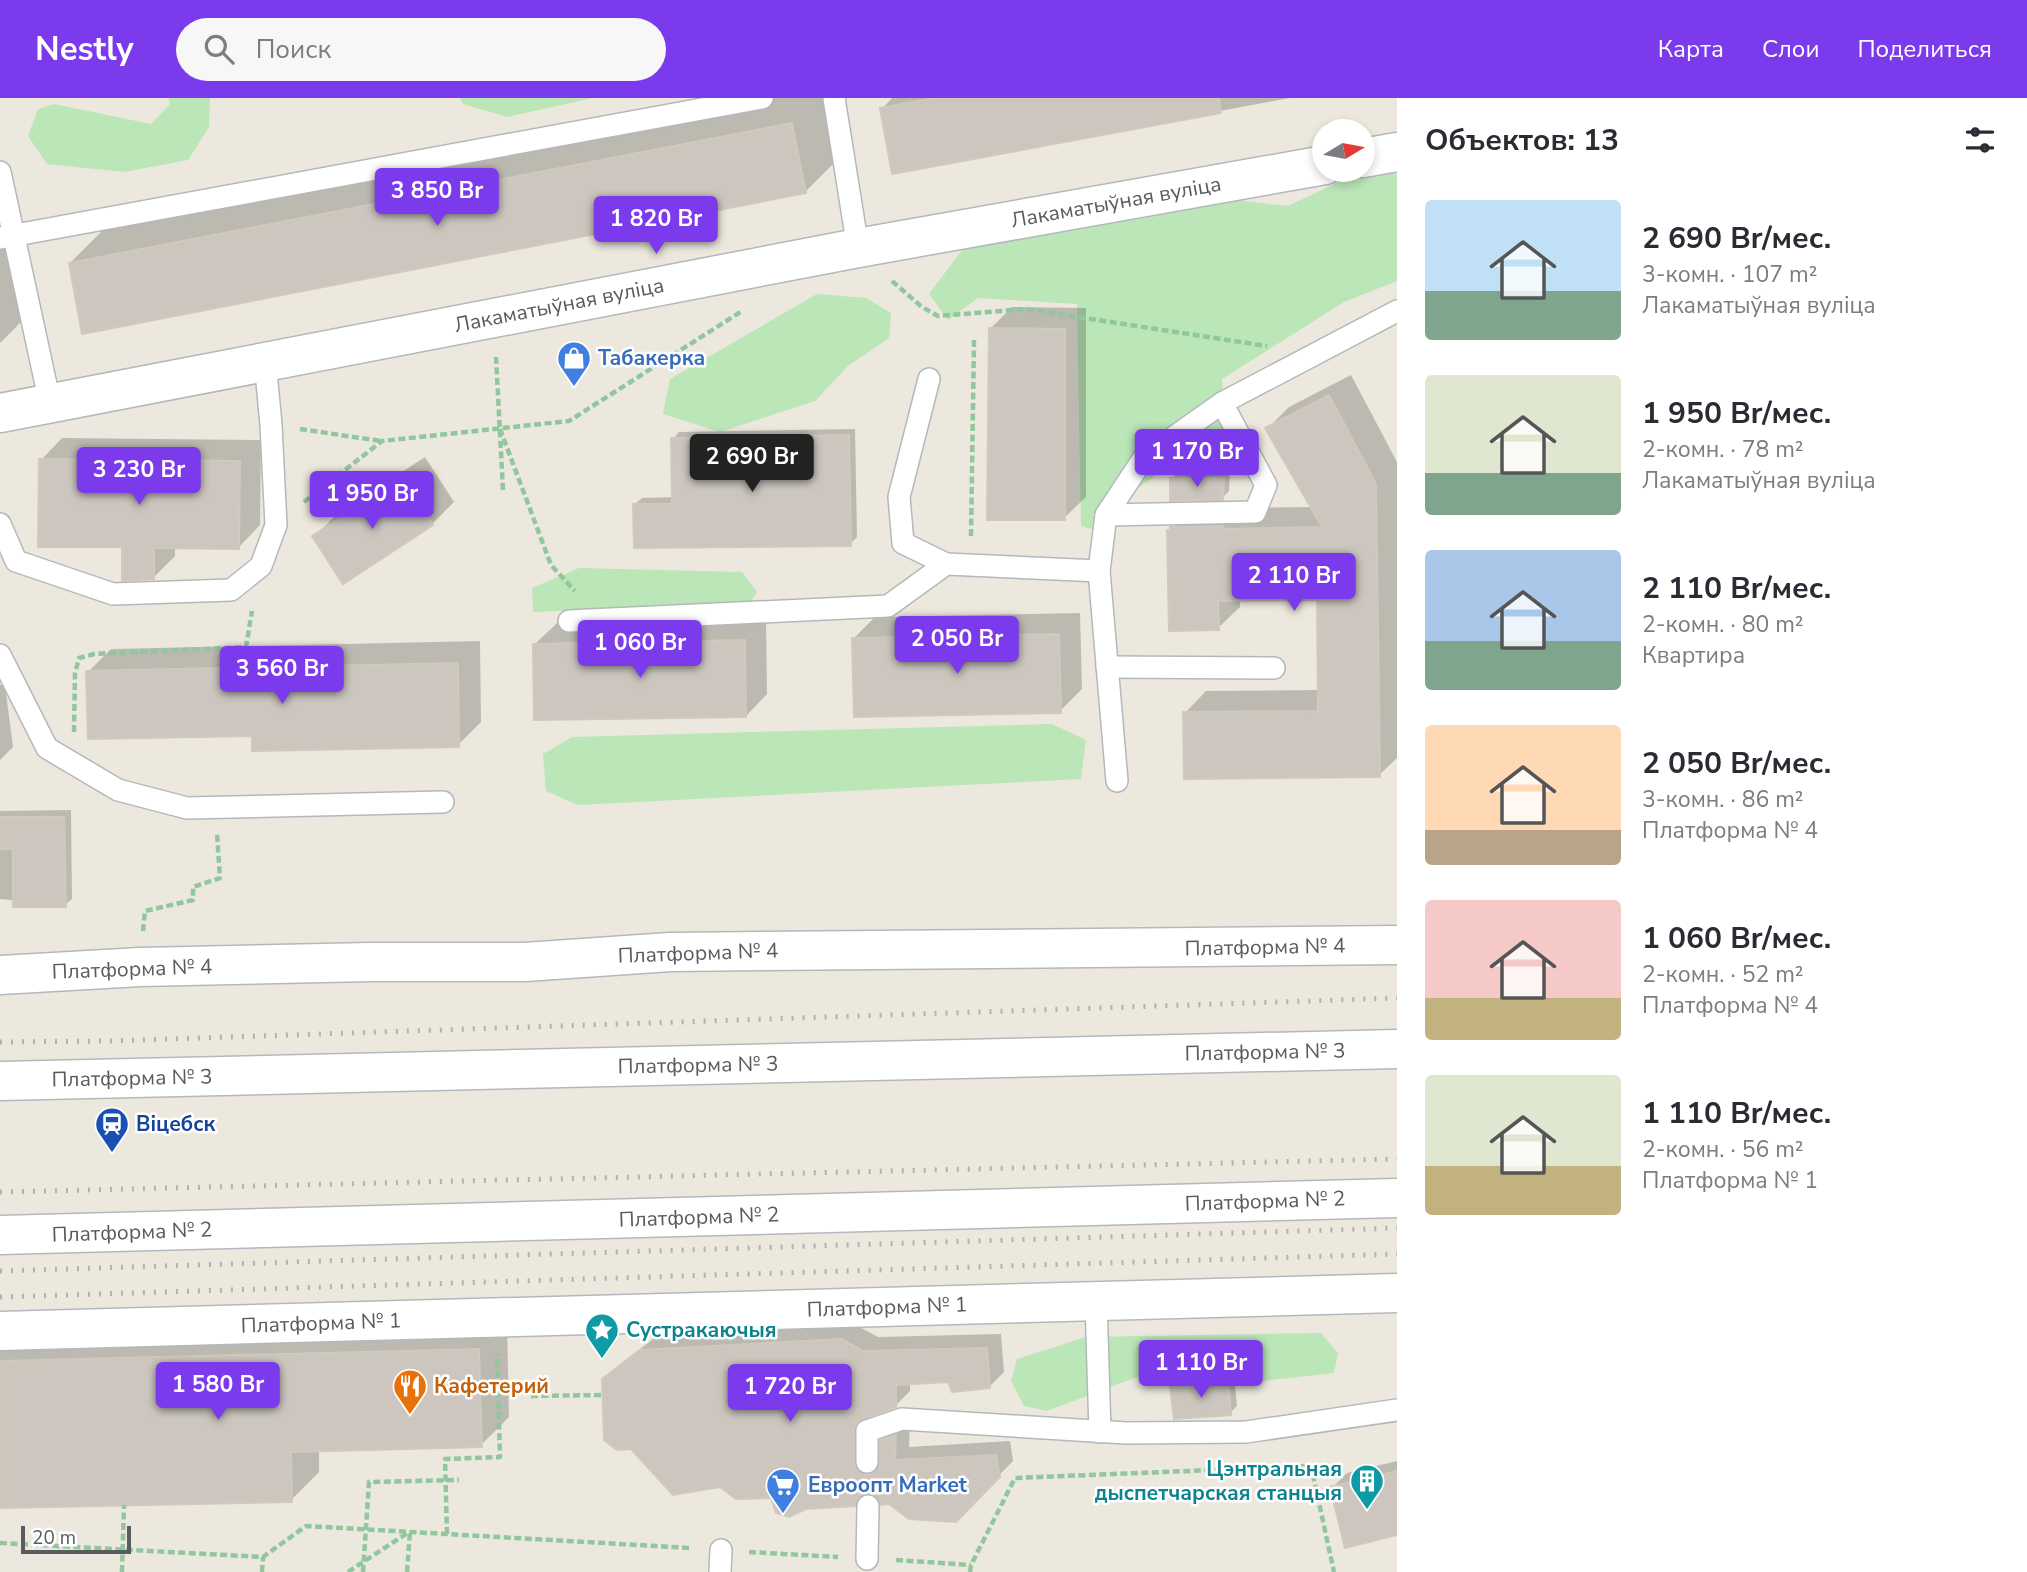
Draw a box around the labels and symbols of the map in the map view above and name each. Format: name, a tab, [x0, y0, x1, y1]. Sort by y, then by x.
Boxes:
north arrow	[1312, 119, 1376, 182]
pin: 3 850 Br	[365, 169, 509, 228]
street label: Лакаматыўная вуліца	[1009, 170, 1223, 234]
pin: 1 820 Br	[584, 197, 728, 256]
street label: Лакаматыўная вуліца	[452, 271, 666, 339]
shop icon: Табакерка	[555, 339, 593, 388]
place label: Табакерка	[598, 344, 705, 372]
pin: 1 170 Br	[1125, 430, 1269, 489]
pin: 2 690 Br	[680, 434, 824, 494]
pin: 3 230 Br	[67, 448, 211, 507]
pin: 1 950 Br	[300, 472, 444, 531]
pin: 2 110 Br	[1222, 554, 1366, 613]
pin: 2 050 Br	[885, 616, 1029, 676]
pin: 1 060 Br	[568, 620, 712, 680]
pin: 3 560 Br	[210, 646, 354, 706]
street label: Платформа № 4	[1184, 932, 1346, 962]
street label: Платформа № 4	[617, 936, 779, 970]
street label: Платформа № 4	[51, 952, 213, 986]
street label: Платформа № 3	[1184, 1037, 1346, 1067]
street label: Платформа № 3	[617, 1050, 779, 1080]
street label: Платформа № 3	[51, 1063, 213, 1093]
station icon: Віцебск	[93, 1105, 131, 1154]
place label: Віцебск	[136, 1110, 215, 1138]
street label: Платформа № 2	[1184, 1184, 1346, 1218]
street label: Платформа № 2	[618, 1200, 780, 1234]
street label: Платформа № 2	[51, 1215, 213, 1249]
street label: Платформа № 1	[806, 1290, 968, 1324]
street label: Платформа № 1	[240, 1306, 402, 1340]
place icon: Сустракаючыя	[583, 1311, 621, 1360]
place label: Сустракаючыя	[626, 1316, 777, 1344]
pin: 1 110 Br	[1129, 1340, 1273, 1400]
pin: 1 580 Br	[146, 1362, 290, 1422]
pin: 1 720 Br	[718, 1364, 862, 1424]
restaurant icon: Кафетерий	[391, 1367, 429, 1416]
place label: Кафетерий	[434, 1372, 549, 1400]
place label: Цэнтральная дыспетчарская станцыя	[1094, 1455, 1342, 1507]
building icon: Цэнтральная дыспетчарская станцыя	[1348, 1462, 1386, 1511]
supermarket icon: Евроопт Market	[764, 1466, 802, 1515]
place label: Евроопт Market	[808, 1471, 968, 1499]
scale bar	[21, 1523, 131, 1555]

